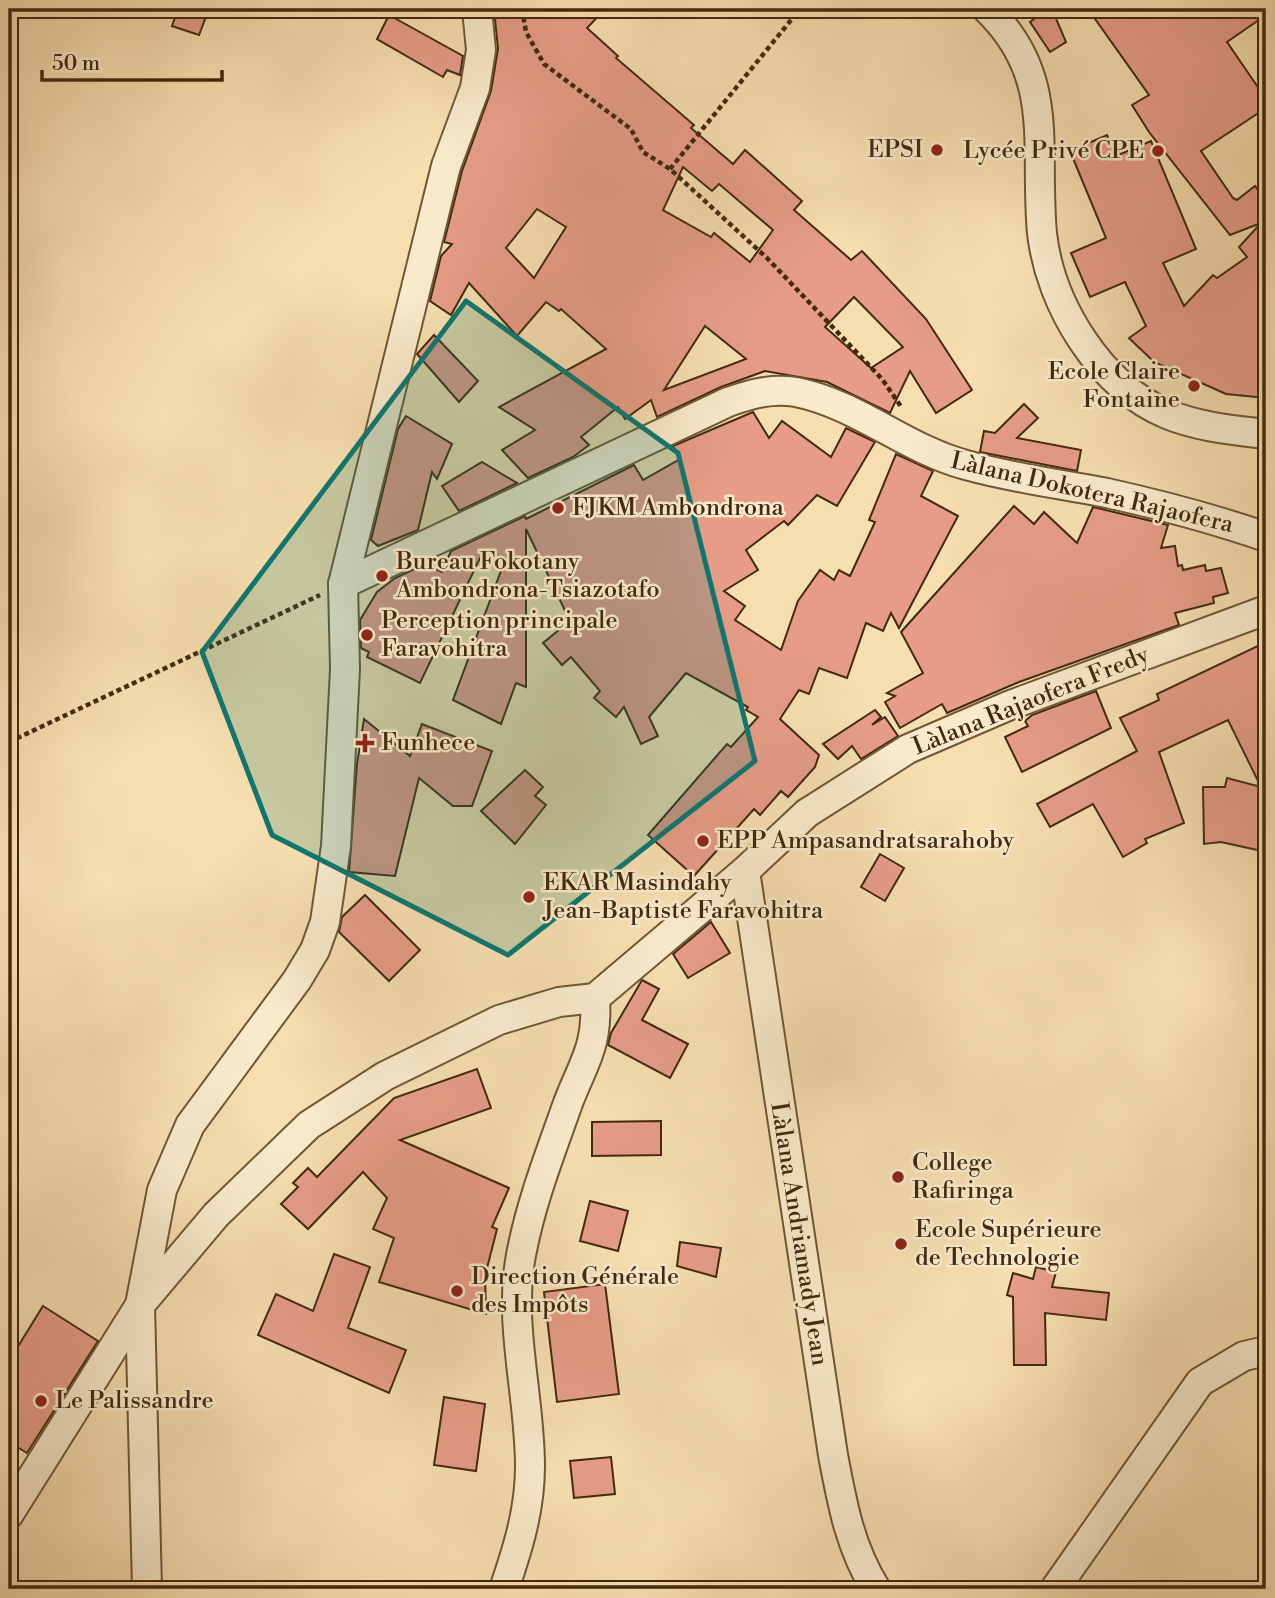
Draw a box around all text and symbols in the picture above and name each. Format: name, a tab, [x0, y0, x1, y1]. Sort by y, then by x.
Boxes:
scale bar	[42, 38, 222, 82]
text: 50 m	[52, 51, 100, 77]
place label: EPSI	[867, 135, 923, 165]
place label: Lycée Privé CPE	[963, 136, 1144, 166]
marker: EPSI	[929, 142, 945, 158]
marker: Lycée Privé CPE	[1150, 143, 1166, 159]
place label: Ecole Claire Fontaine	[1048, 357, 1180, 415]
marker: Ecole Claire Fontaine	[1186, 378, 1202, 394]
street label: Làlana Dokotera Rajaofera	[948, 446, 1237, 540]
place label: FJKM Ambondrona	[572, 493, 785, 523]
marker: FJKM Ambondrona	[550, 500, 566, 516]
place label: Bureau Fokotany Ambondrona-Tsiazotafo	[395, 547, 660, 605]
marker: Bureau Fokotany Ambondrona-Tsiazotafo	[374, 568, 390, 584]
place label: Perception principale Faravohitra	[381, 606, 618, 664]
marker: Perception principale Faravohitra	[359, 627, 375, 643]
street label: Làlana Rajaofera Fredy	[909, 640, 1154, 762]
place label: Funhece	[381, 728, 475, 758]
marker: Funhece	[355, 733, 375, 753]
place label: EPP Ampasandratsarahoby	[717, 826, 1015, 856]
marker: EPP Ampasandratsarahoby	[695, 833, 711, 849]
place label: EKAR Masindahy Jean-Baptiste Faravohitra	[542, 868, 824, 926]
marker: EKAR Masindahy Jean-Baptiste Faravohitra	[521, 889, 537, 905]
street label: Làlana Andriamady Jean	[763, 1100, 835, 1368]
place label: College Rafiringa	[912, 1148, 1015, 1206]
marker: College Rafiringa	[890, 1169, 906, 1185]
place label: Ecole Supérieure de Technologie	[915, 1215, 1102, 1273]
marker: Ecole Supérieure de Technologie	[893, 1236, 909, 1252]
place label: Direction Générale des Impôts	[471, 1262, 679, 1320]
marker: Direction Générale des Impôts	[449, 1283, 465, 1299]
place label: Le Palissandre	[55, 1386, 214, 1416]
marker: Le Palissandre	[33, 1393, 49, 1409]

